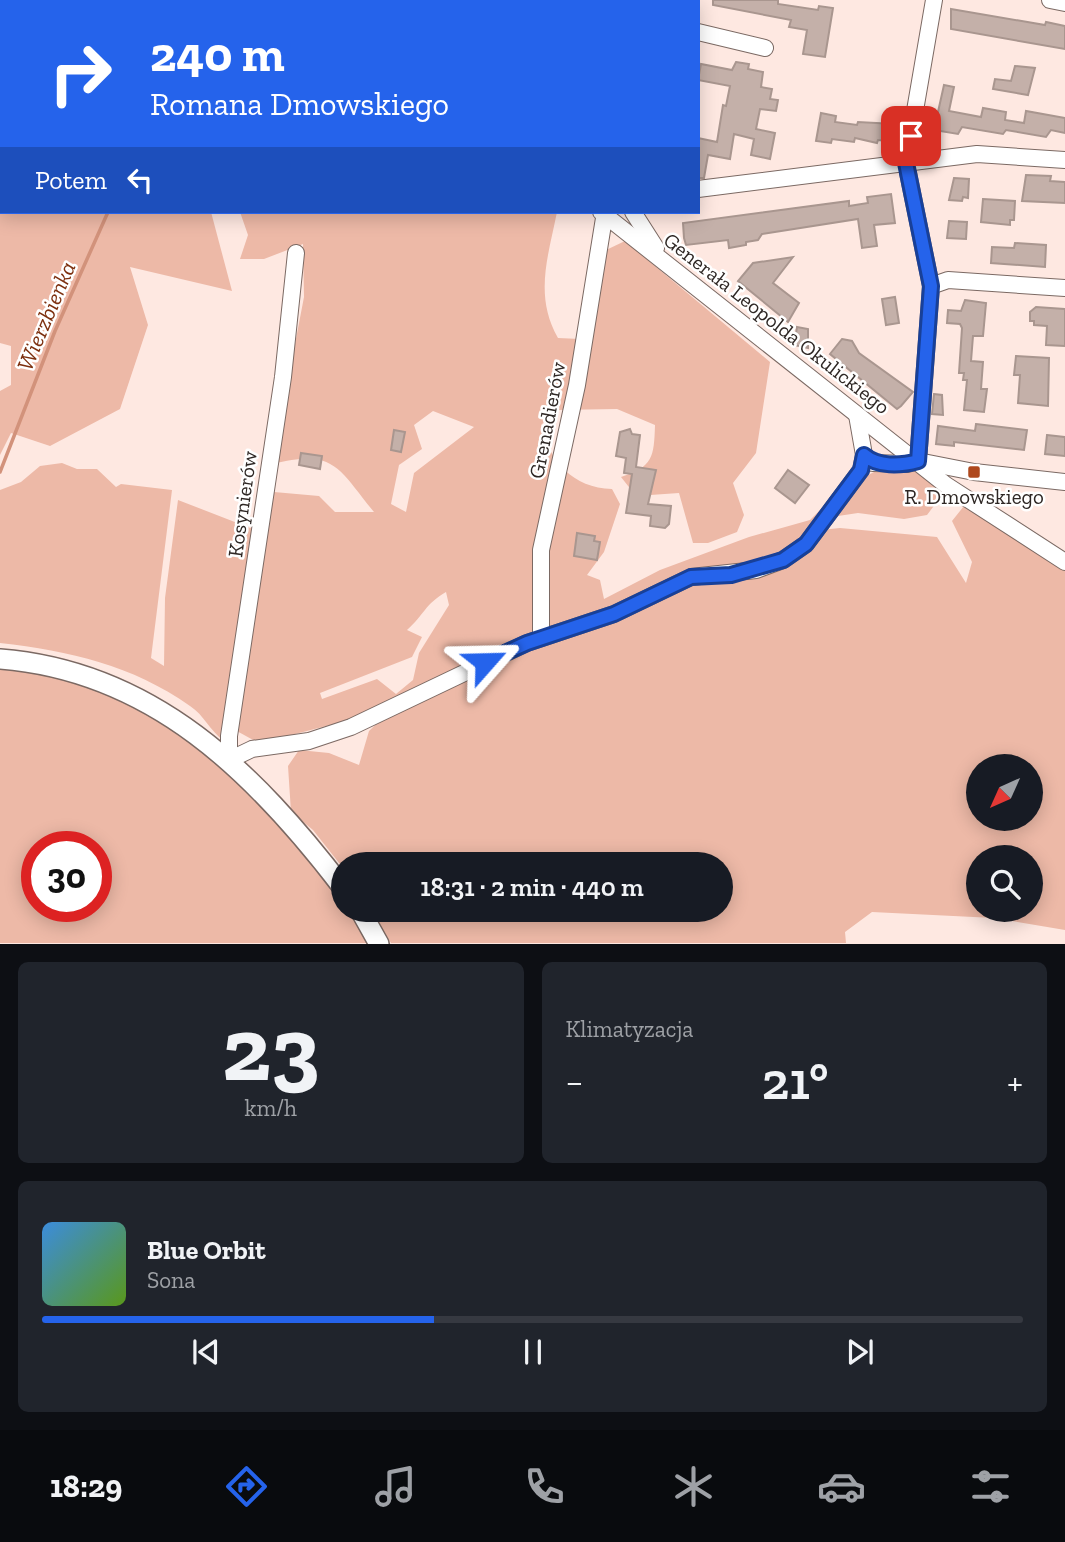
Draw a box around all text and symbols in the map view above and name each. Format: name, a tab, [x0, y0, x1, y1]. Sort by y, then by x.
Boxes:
text: 240 m	[150, 25, 285, 84]
icon: right	[35, 28, 126, 119]
text: Romana Dmowskiego	[150, 85, 449, 123]
pin	[881, 106, 941, 166]
icon: arrive	[892, 117, 930, 155]
icon: left	[121, 161, 159, 199]
text: Potem	[35, 164, 107, 196]
street label: Generała Leopolda Okulickiego	[659, 227, 895, 419]
water label: Wierzbienka	[10, 257, 82, 375]
street label: Grenadierów	[523, 360, 571, 480]
street label: Kosynierów	[222, 449, 262, 559]
marker: R. Dmowskiego	[966, 464, 982, 480]
place label: R. Dmowskiego	[904, 484, 1044, 509]
position arrow	[448, 625, 522, 699]
north arrow	[966, 754, 1043, 831]
map controls	[966, 754, 1043, 922]
speed limit sign: 30	[21, 831, 112, 922]
button: search	[966, 845, 1043, 922]
text: 18:31 · 2 min · 440 m	[420, 871, 644, 903]
text: 23	[222, 994, 319, 1103]
text: Klimatyzacja	[566, 1015, 693, 1043]
text: 21°	[762, 1050, 828, 1112]
text: −	[566, 1059, 583, 1105]
text: +	[1007, 1059, 1023, 1105]
text: km/h	[245, 1094, 297, 1122]
text: Blue Orbit	[147, 1234, 266, 1266]
text: Sona	[147, 1266, 195, 1294]
icon: previous	[187, 1333, 225, 1371]
icon: pause	[514, 1333, 552, 1371]
icon: next	[841, 1333, 879, 1371]
icon: directions	[222, 1462, 271, 1511]
icon: music	[371, 1462, 420, 1511]
icon: phone	[520, 1462, 569, 1511]
icon: climate	[669, 1462, 718, 1511]
icon: car	[817, 1462, 866, 1511]
icon: filters	[966, 1462, 1015, 1511]
text: 18:29	[50, 1467, 122, 1505]

